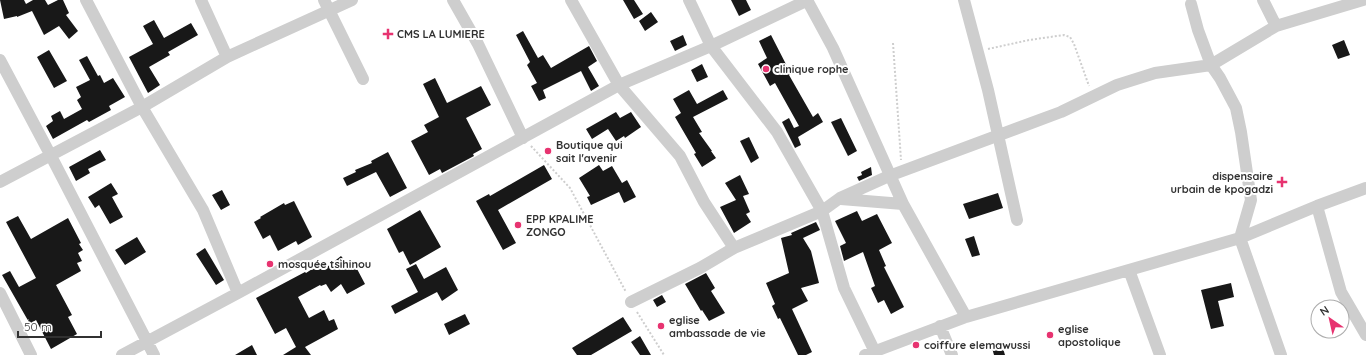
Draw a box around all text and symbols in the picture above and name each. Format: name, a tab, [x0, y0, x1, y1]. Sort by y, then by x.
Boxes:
place label: CMS LA LUMIERE	[397, 27, 485, 41]
marker: CMS LA LUMIERE	[382, 28, 394, 40]
place label: clinique rophe	[774, 62, 849, 76]
marker: clinique rophe	[761, 64, 771, 74]
place label: Boutique qui sait l'avenir	[556, 138, 623, 165]
marker: Boutique qui sait l'avenir	[543, 146, 553, 156]
place label: dispensaire urbain de kpogadzi	[1171, 169, 1273, 196]
marker: dispensaire urbain de kpogadzi	[1276, 176, 1288, 188]
place label: EPP KPALIME ZONGO	[526, 212, 594, 239]
marker: EPP KPALIME ZONGO	[513, 220, 523, 230]
place label: mosquée tsihinou	[278, 257, 371, 271]
marker: mosquée tsihinou	[265, 259, 275, 269]
north arrow	[1310, 299, 1350, 339]
text: N	[1317, 303, 1332, 319]
scale bar	[18, 313, 101, 339]
place label: eglise ambassade de vie	[669, 313, 766, 340]
text: 50 m	[24, 319, 52, 334]
marker: eglise ambassade de vie	[656, 321, 666, 331]
place label: eglise apostolique	[1058, 322, 1121, 349]
marker: eglise apostolique	[1045, 330, 1055, 340]
place label: coiffure elemawussi	[924, 338, 1030, 352]
marker: coiffure elemawussi	[911, 340, 921, 350]

